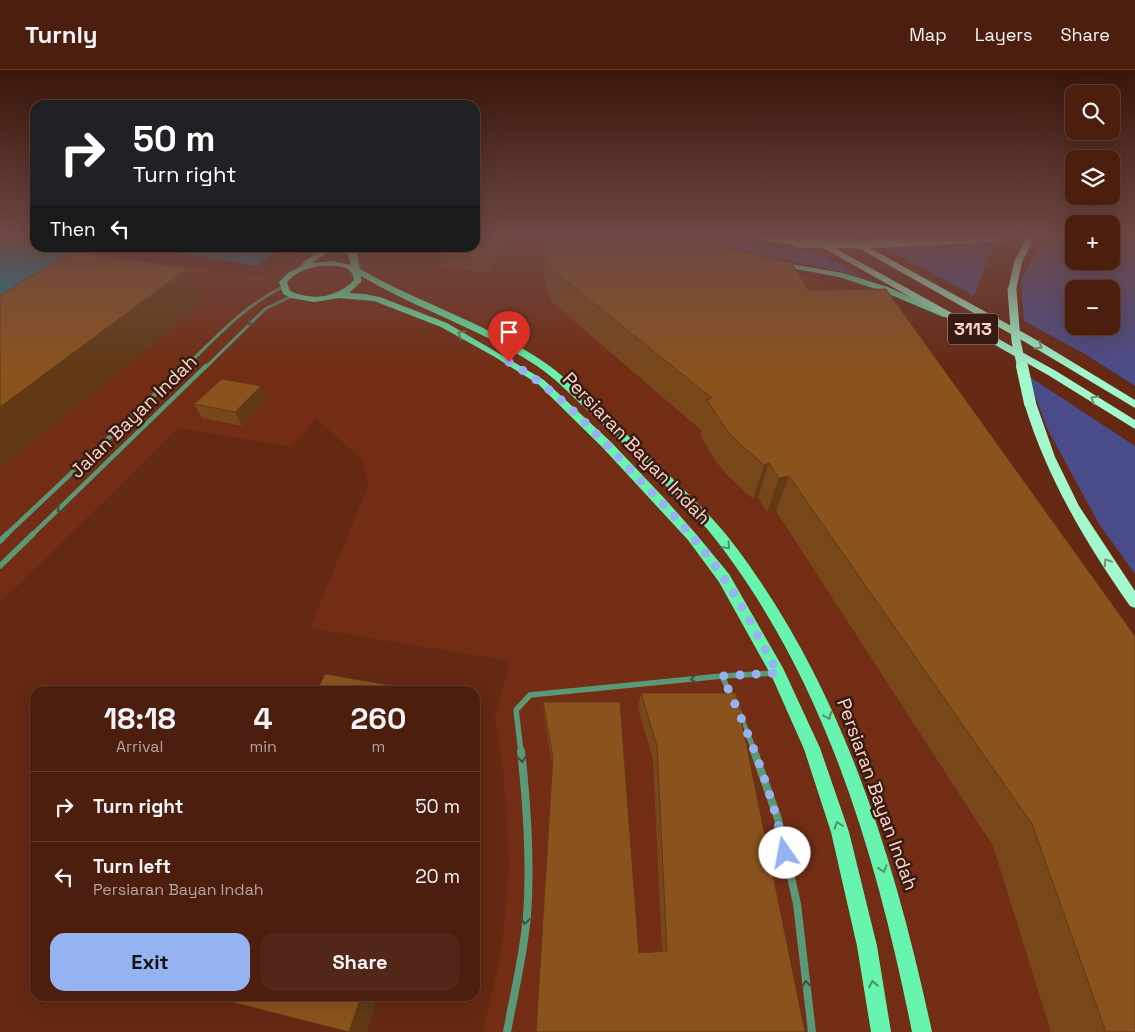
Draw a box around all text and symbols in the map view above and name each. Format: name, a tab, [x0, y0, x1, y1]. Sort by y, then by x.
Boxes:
text: Turnly	[25, 19, 98, 50]
text: Map	[909, 23, 947, 46]
text: Layers	[975, 23, 1032, 46]
text: Share	[1060, 23, 1110, 46]
map controls	[1065, 85, 1120, 335]
button: search	[1065, 85, 1120, 140]
text: 50 m	[133, 117, 215, 161]
icon: right	[50, 120, 115, 185]
button: layers	[1065, 150, 1120, 205]
text: Turn right	[133, 160, 236, 188]
icon: left	[106, 215, 134, 243]
button: +	[1065, 215, 1120, 270]
text: Then	[50, 217, 96, 242]
button: −	[1065, 280, 1120, 335]
pin	[488, 311, 530, 362]
road number: 3113	[948, 313, 998, 344]
one-way arrow	[248, 316, 257, 325]
icon: arrive	[495, 318, 523, 346]
one-way arrow	[457, 331, 466, 341]
one-way arrow	[1034, 339, 1043, 349]
street label: Jalan Bayan Indah	[65, 349, 202, 483]
street label: Persiaran Bayan Indah	[557, 367, 716, 530]
one-way arrow	[1090, 395, 1099, 405]
one-way arrow	[56, 503, 65, 512]
one-way arrow	[722, 540, 731, 549]
one-way arrow	[1104, 558, 1114, 567]
one-way arrow	[690, 673, 698, 684]
street label: Persiaran Bayan Indah	[831, 695, 924, 894]
text: 18:18	[104, 699, 176, 738]
text: 4	[254, 699, 273, 738]
text: 260	[351, 699, 406, 738]
one-way arrow	[822, 711, 832, 720]
text: Arrival	[116, 736, 163, 757]
text: min	[249, 736, 277, 757]
text: m	[372, 736, 385, 757]
one-way arrow	[516, 755, 527, 763]
icon: right	[50, 793, 78, 821]
text: Turn right	[93, 794, 183, 819]
text: 50 m	[415, 794, 460, 819]
one-way arrow	[833, 822, 843, 830]
position arrow	[758, 826, 810, 878]
text: Turn left	[93, 854, 171, 879]
icon: left	[50, 863, 78, 891]
text: 20 m	[415, 864, 460, 889]
one-way arrow	[877, 864, 887, 873]
text: Persiaran Bayan Indah	[93, 879, 264, 900]
one-way arrow	[521, 917, 531, 925]
button: Exit	[50, 933, 250, 991]
button: Share	[260, 933, 460, 991]
one-way arrow	[801, 979, 812, 987]
one-way arrow	[869, 980, 879, 988]

